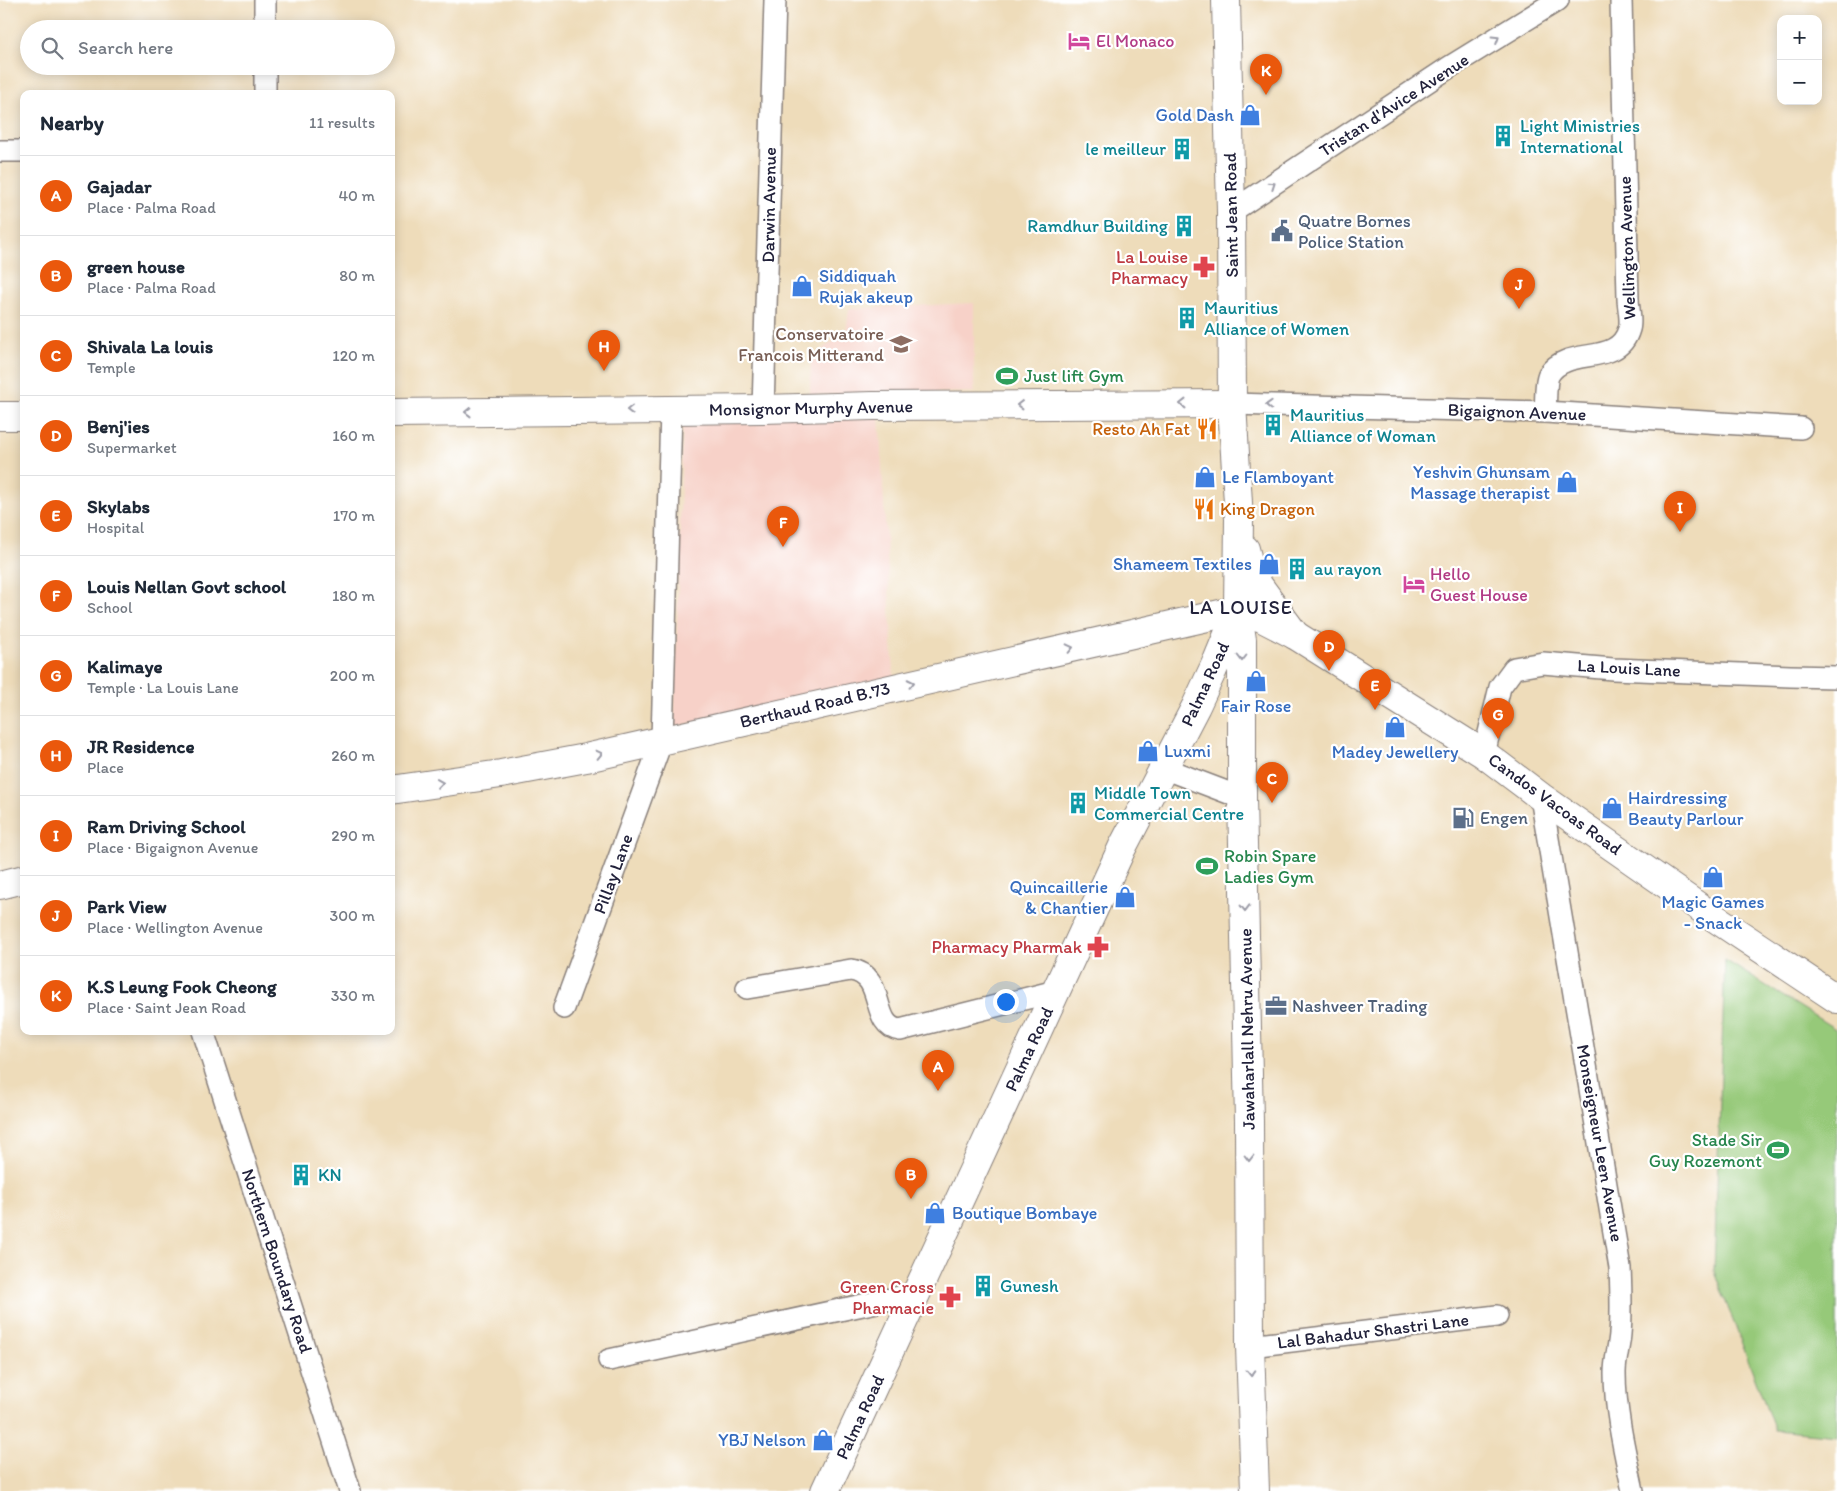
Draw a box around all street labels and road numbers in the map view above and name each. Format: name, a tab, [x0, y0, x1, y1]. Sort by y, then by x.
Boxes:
street label: Tristan d'Avice Avenue	[1315, 48, 1473, 162]
street label: Darwin Avenue	[757, 147, 781, 263]
street label: Saint Jean Road	[1219, 152, 1243, 278]
street label: Wellington Avenue	[1613, 176, 1641, 320]
street label: Monsignor Murphy Avenue	[709, 395, 913, 421]
street label: Bigaignon Avenue	[1447, 399, 1587, 425]
street label: Palma Road	[1176, 638, 1234, 730]
street label: La Louis Lane	[1577, 654, 1681, 682]
street label: Berthaud Road B.73	[738, 677, 892, 733]
street label: Candos Vacoas Road	[1484, 748, 1626, 860]
street label: Pillay Lane	[588, 831, 638, 917]
street label: Jawaharlall Nehru Avenue	[1234, 928, 1260, 1130]
street label: Palma Road	[1000, 1003, 1058, 1095]
street label: Monseigneur Leen Avenue	[1572, 1042, 1628, 1244]
street label: Northern Boundary Road	[237, 1166, 317, 1356]
street label: Lal Bahadur Shastri Lane	[1276, 1308, 1470, 1354]
street label: Palma Road	[831, 1371, 889, 1463]

